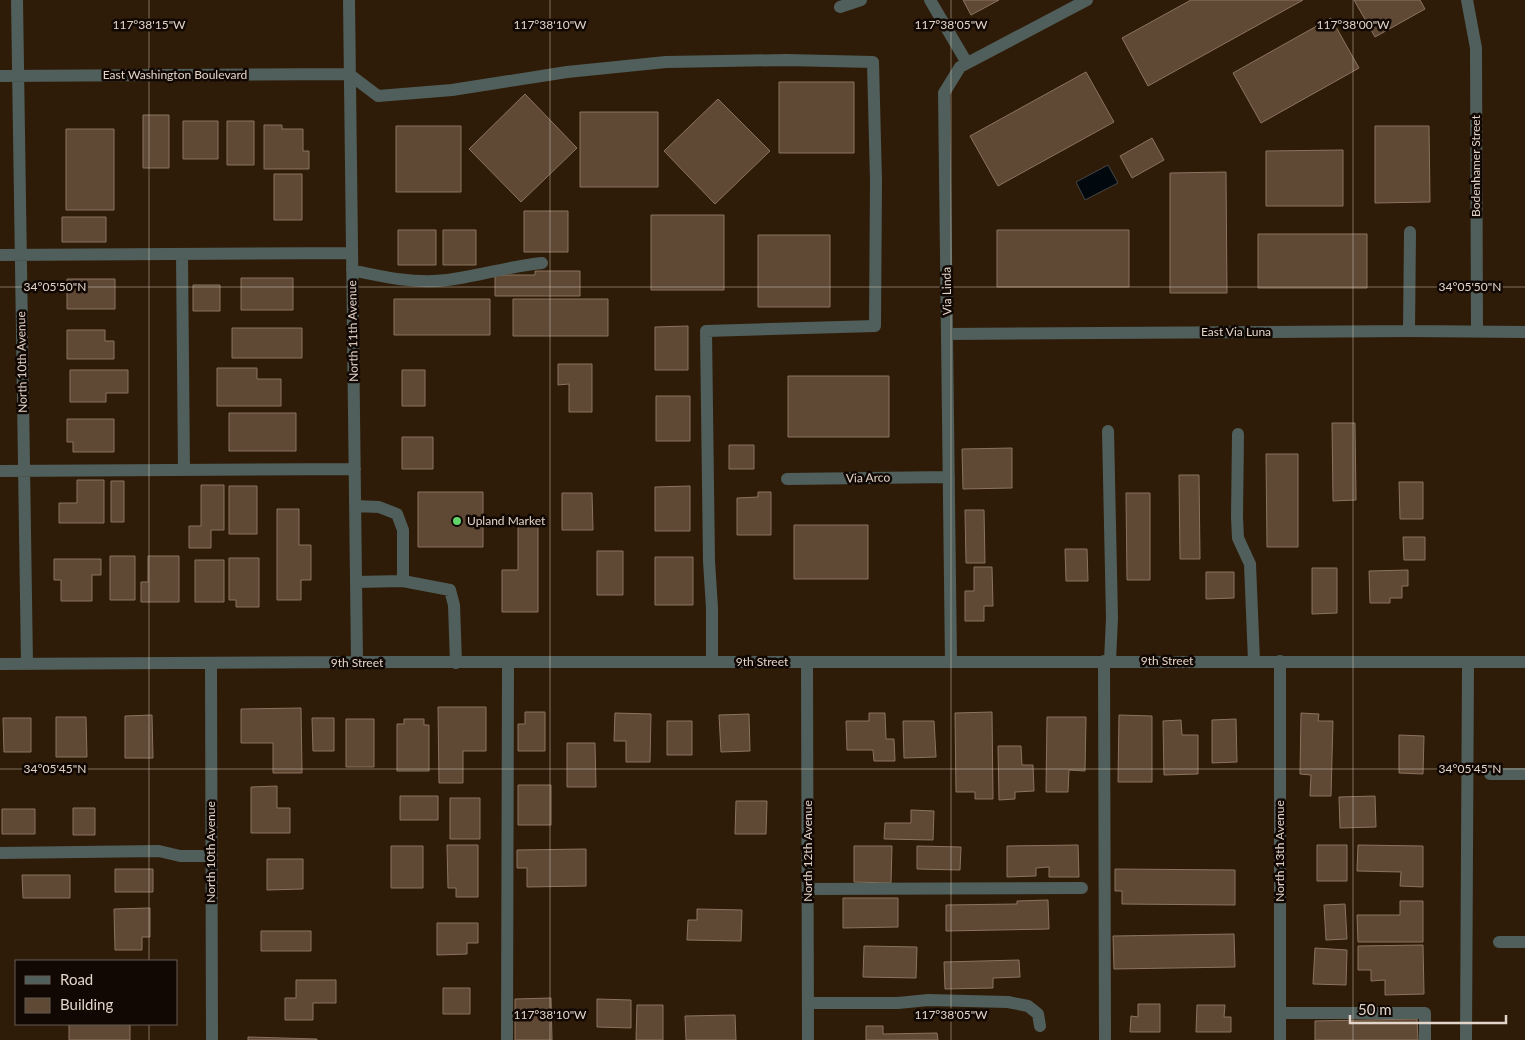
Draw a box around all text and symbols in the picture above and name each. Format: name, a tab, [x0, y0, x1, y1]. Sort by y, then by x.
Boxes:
text: 117°38'15"W	[112, 17, 186, 32]
text: 117°38'10"W	[513, 17, 587, 32]
text: 117°38'05"W	[914, 17, 988, 32]
text: 117°38'00"W	[1316, 17, 1390, 32]
street label: East Washington Boulevard	[103, 67, 247, 82]
street label: Bodenhamer Street	[1468, 114, 1483, 217]
street label: Via Linda	[939, 267, 954, 315]
text: 34°05'50"N	[24, 279, 86, 294]
text: 34°05'50"N	[1439, 279, 1501, 294]
street label: North 11th Avenue	[344, 280, 361, 382]
street label: North 10th Avenue	[13, 311, 30, 413]
street label: East Via Luna	[1201, 324, 1271, 339]
street label: Via Arco	[846, 470, 890, 485]
place label: Upland Market	[467, 513, 546, 528]
marker: Upland Market	[451, 515, 463, 527]
street label: 9th Street	[1141, 653, 1194, 668]
street label: 9th Street	[736, 654, 789, 669]
street label: 9th Street	[331, 655, 384, 670]
text: 34°05'45"N	[24, 761, 86, 776]
text: 34°05'45"N	[1439, 761, 1501, 776]
street label: North 12th Avenue	[800, 800, 815, 902]
street label: North 13th Avenue	[1272, 800, 1287, 902]
street label: North 10th Avenue	[203, 801, 218, 903]
legend	[15, 960, 178, 1025]
text: Road	[60, 970, 93, 988]
scale bar	[1350, 992, 1506, 1024]
text: Building	[60, 995, 113, 1013]
text: 50 m	[1358, 1000, 1392, 1018]
text: 117°38'10"W	[513, 1007, 587, 1022]
text: 117°38'05"W	[914, 1007, 988, 1022]

